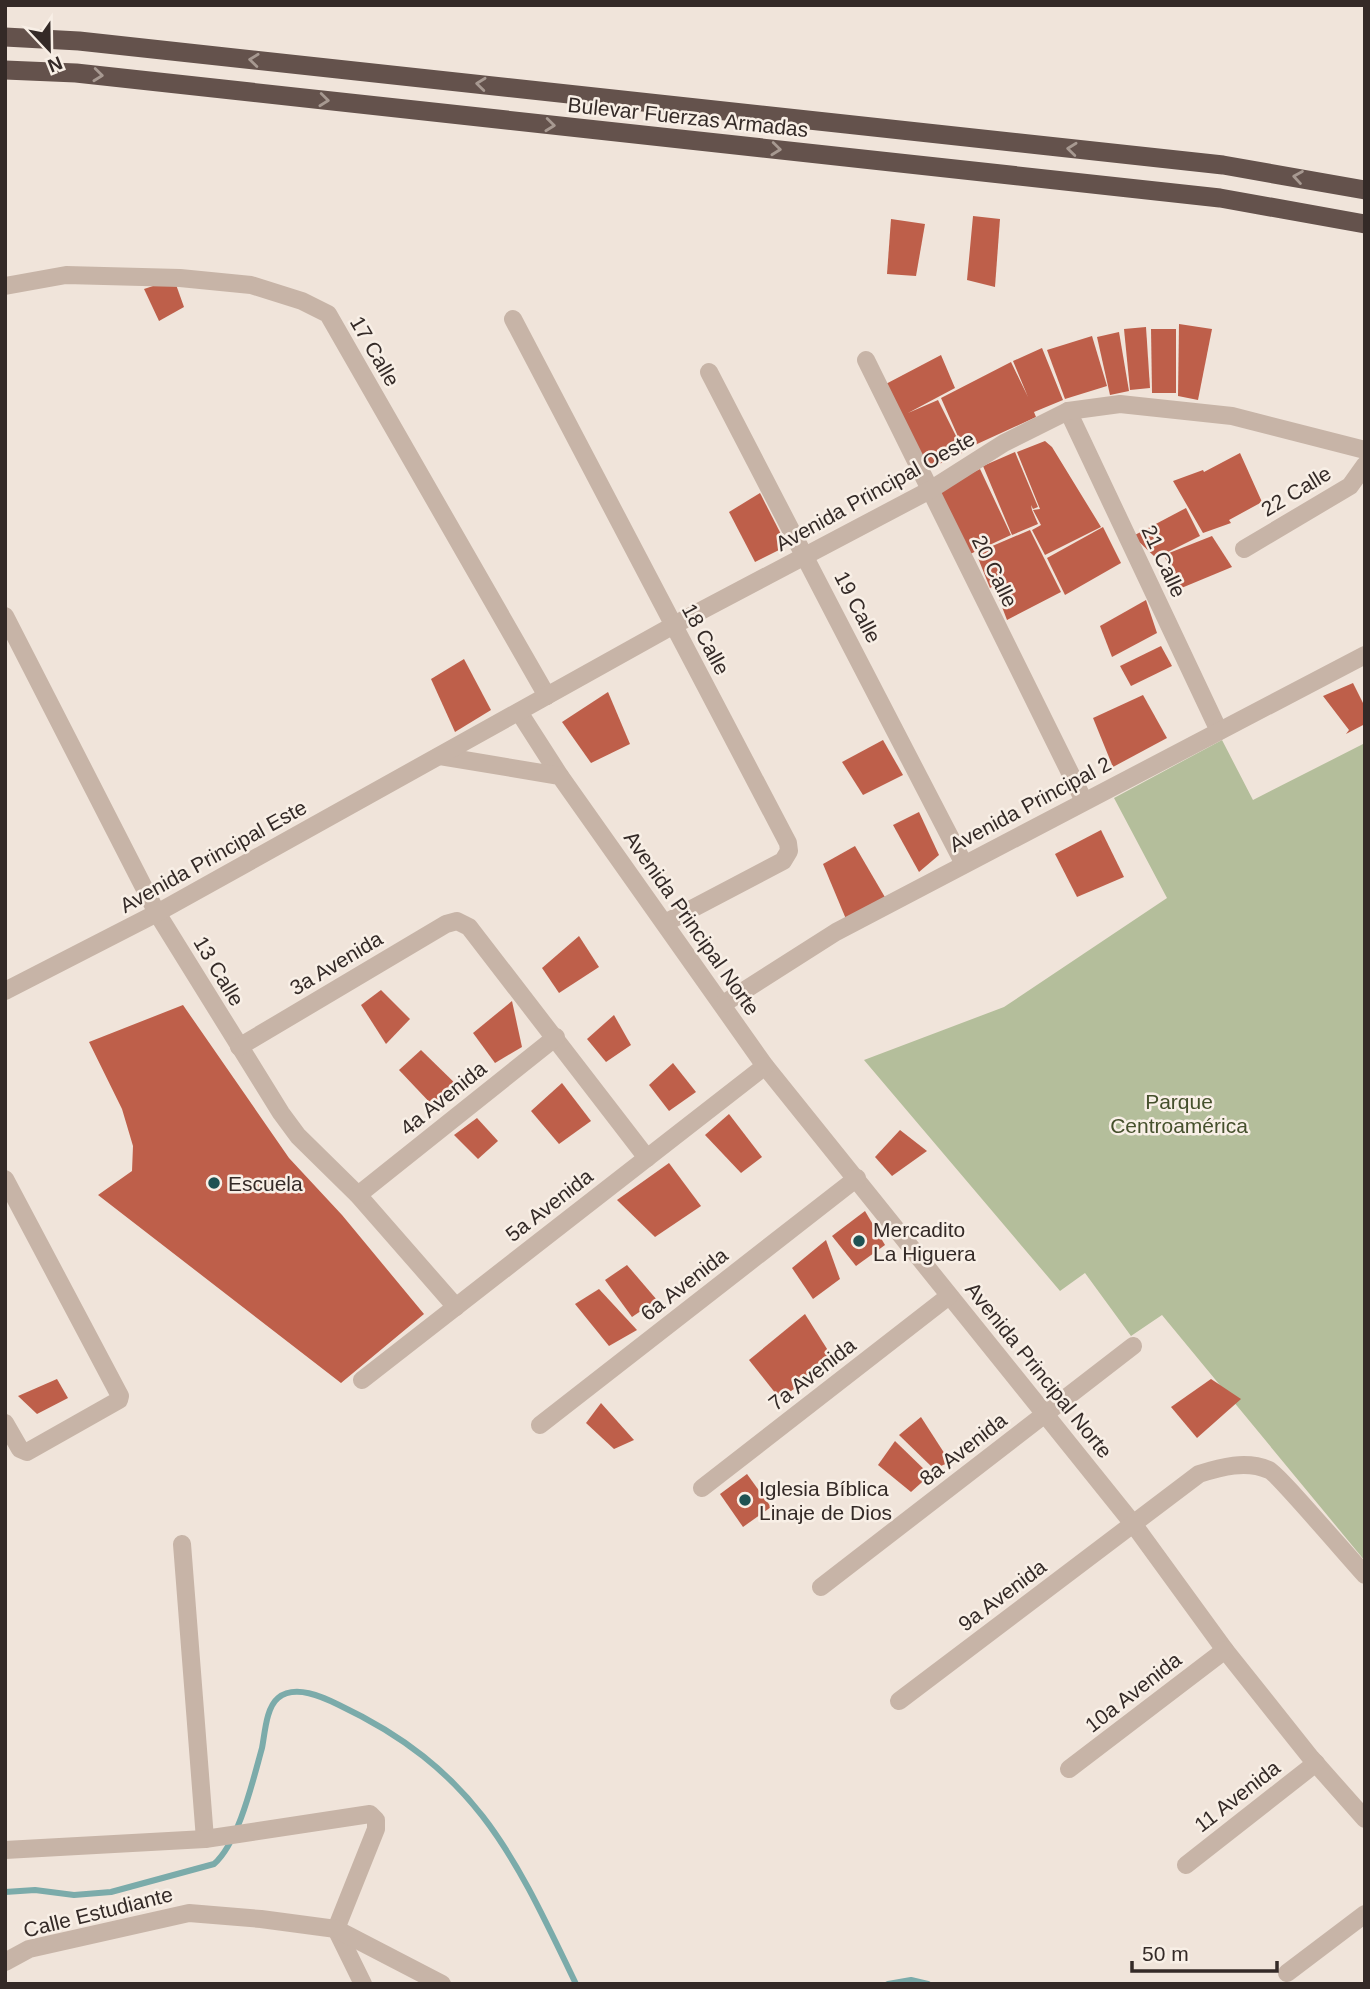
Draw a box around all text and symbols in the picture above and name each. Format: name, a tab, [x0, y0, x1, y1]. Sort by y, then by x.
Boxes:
north arrow	[14, 14, 84, 84]
text: N	[45, 52, 65, 77]
one-way arrow	[249, 52, 260, 67]
one-way arrow	[92, 68, 104, 83]
one-way arrow	[475, 77, 486, 92]
one-way arrow	[319, 92, 330, 107]
street label: Bulevar Fuerzas Armadas	[567, 93, 809, 141]
one-way arrow	[544, 117, 556, 132]
one-way arrow	[1066, 141, 1078, 156]
one-way arrow	[770, 142, 782, 157]
one-way arrow	[1292, 169, 1304, 184]
street label: 17 Calle	[346, 312, 404, 390]
street label: Avenida Principal Oeste	[772, 427, 978, 555]
street label: 22 Calle	[1257, 461, 1335, 521]
street label: 21 Calle	[1137, 521, 1191, 601]
street label: 20 Calle	[968, 531, 1022, 611]
street label: 19 Calle	[830, 567, 886, 647]
street label: 18 Calle	[678, 600, 734, 678]
street label: Avenida Principal 2	[945, 752, 1115, 856]
street label: Avenida Principal Este	[116, 795, 310, 917]
street label: Avenida Principal Norte	[620, 827, 764, 1019]
street label: 3a Avenida	[286, 926, 387, 1000]
street label: 13 Calle	[189, 932, 249, 1010]
street label: 4a Avenida	[396, 1056, 491, 1140]
park label: Parque Centroamérica	[1110, 1090, 1248, 1137]
street label: 5a Avenida	[501, 1164, 597, 1246]
place label: Escuela	[228, 1172, 303, 1195]
marker: Escuela	[206, 1175, 222, 1191]
place label: Mercadito La Higuera	[873, 1218, 976, 1265]
marker: Mercadito La Higuera	[851, 1233, 867, 1249]
street label: 6a Avenida	[636, 1243, 732, 1325]
street label: Avenida Principal Norte	[961, 1278, 1117, 1462]
street label: 7a Avenida	[764, 1333, 860, 1415]
street label: 8a Avenida	[915, 1408, 1011, 1490]
place label: Iglesia Bíblica Linaje de Dios	[759, 1477, 892, 1524]
marker: Iglesia Bíblica Linaje de Dios	[737, 1492, 753, 1508]
street label: 9a Avenida	[954, 1554, 1051, 1635]
street label: 10a Avenida	[1081, 1647, 1186, 1737]
street label: 11 Avenida	[1190, 1755, 1285, 1836]
street label: Calle Estudiante	[21, 1882, 175, 1942]
scale bar	[1132, 1930, 1277, 1974]
text: 50 m	[1142, 1942, 1189, 1965]

